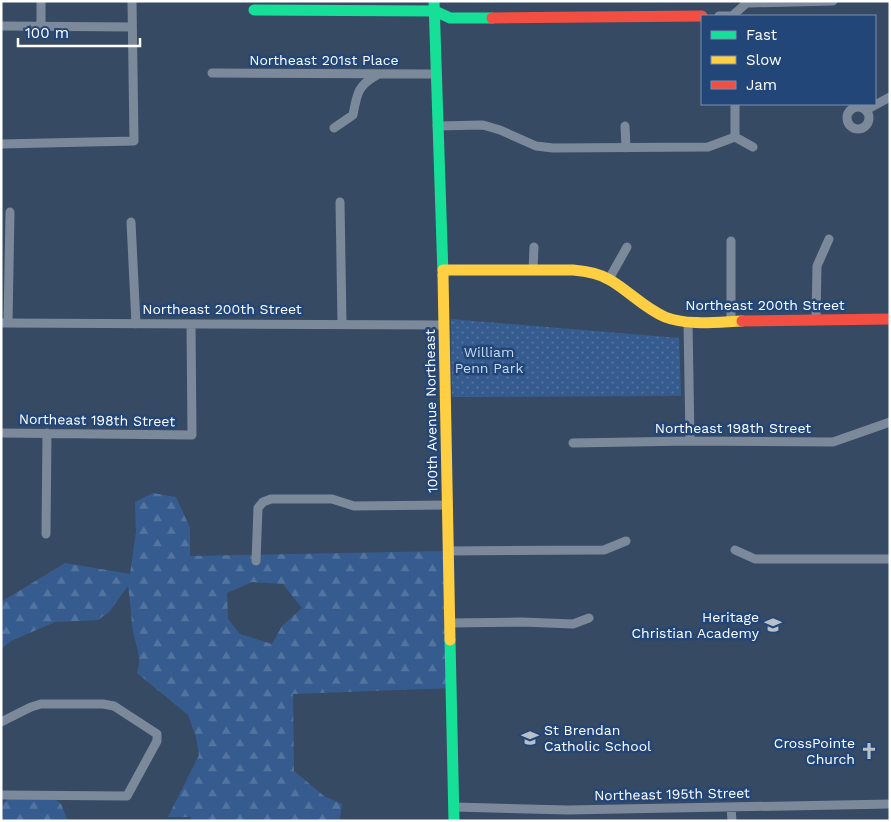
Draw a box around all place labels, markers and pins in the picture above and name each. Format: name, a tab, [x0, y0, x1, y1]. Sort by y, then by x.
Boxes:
place label: Heritage Christian Academy	[631, 609, 760, 641]
school or university icon: Heritage Christian Academy	[763, 615, 783, 635]
place label: St Brendan Catholic School	[544, 722, 652, 754]
school or university icon: St Brendan Catholic School	[520, 728, 540, 748]
place label: CrossPointe Church	[774, 735, 855, 767]
church icon: CrossPointe Church	[859, 741, 879, 761]

